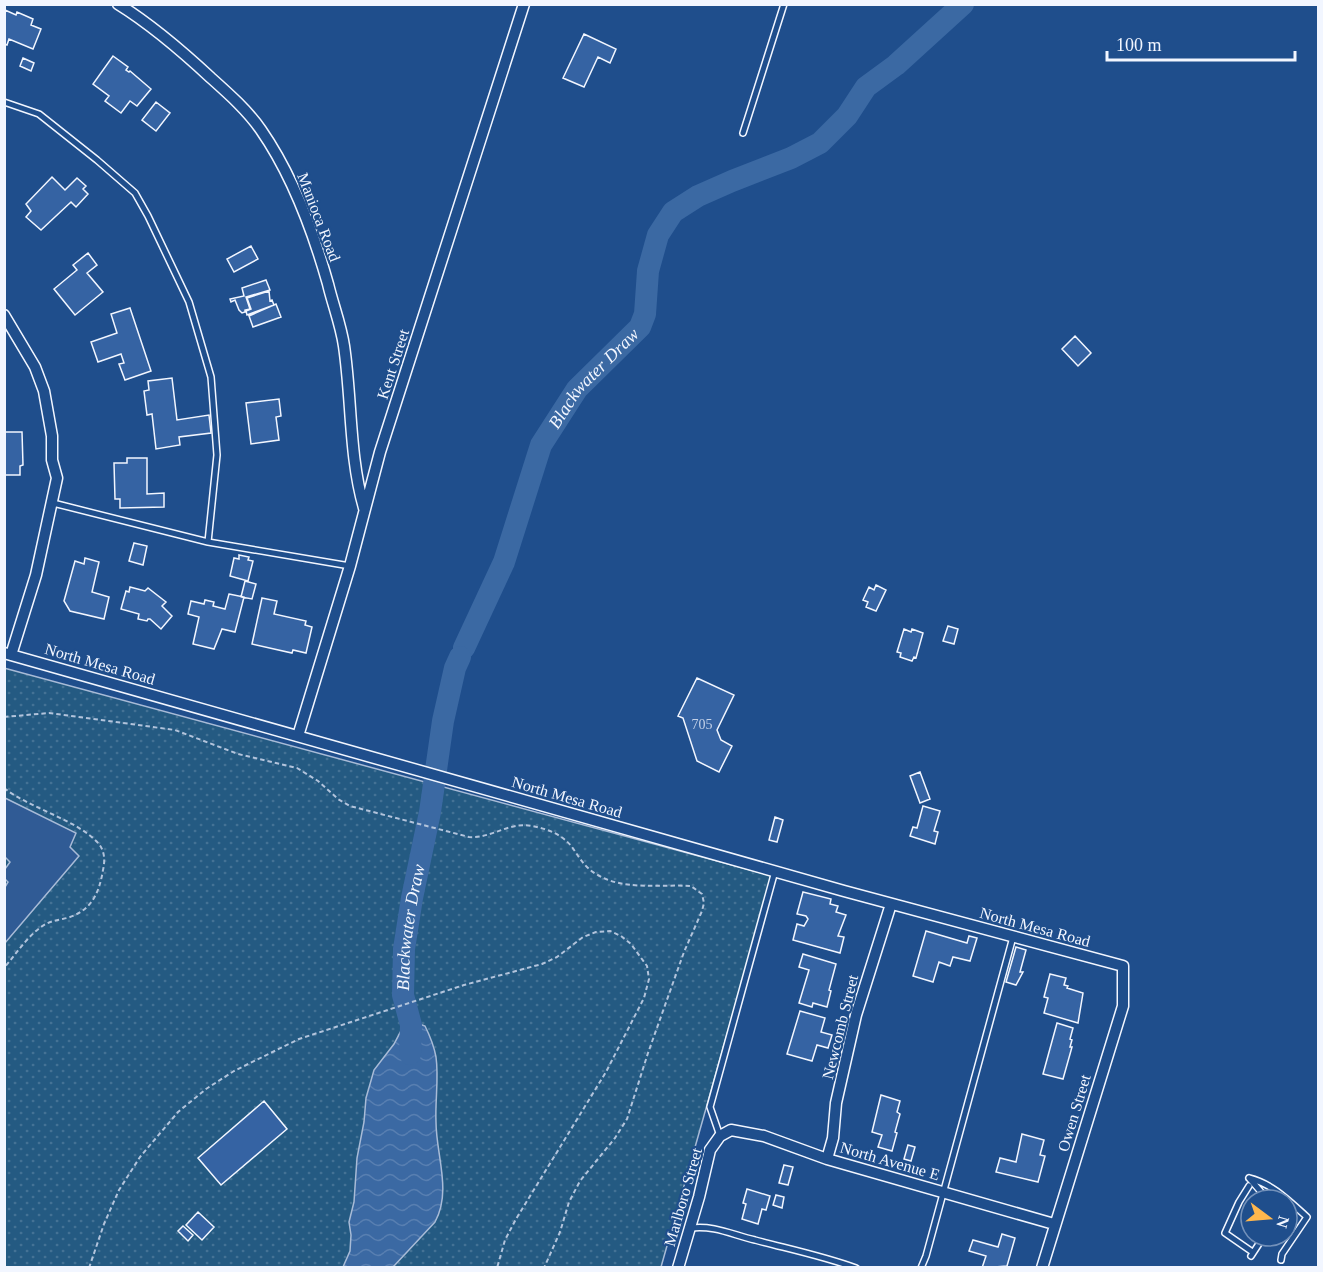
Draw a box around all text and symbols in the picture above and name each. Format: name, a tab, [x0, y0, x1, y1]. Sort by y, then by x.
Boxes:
scale bar	[1107, 24, 1294, 62]
text: 100 m	[1116, 35, 1162, 55]
street label: Manioca Road	[294, 170, 344, 264]
water label: Blackwater Draw	[544, 324, 643, 432]
street label: Kent Street	[374, 326, 412, 401]
street label: North Mesa Road	[43, 640, 157, 688]
house number: 705	[692, 717, 713, 732]
street label: North Mesa Road	[510, 773, 624, 821]
water label: Blackwater Draw	[393, 863, 429, 991]
street label: North Mesa Road	[978, 904, 1092, 950]
street label: Newcomb Street	[819, 972, 861, 1081]
street label: Owen Street	[1054, 1072, 1094, 1154]
street label: North Avenue E	[838, 1139, 942, 1183]
street label: Marlboro Street	[661, 1145, 705, 1248]
north arrow	[1239, 1188, 1299, 1248]
text: N	[1273, 1214, 1293, 1230]

